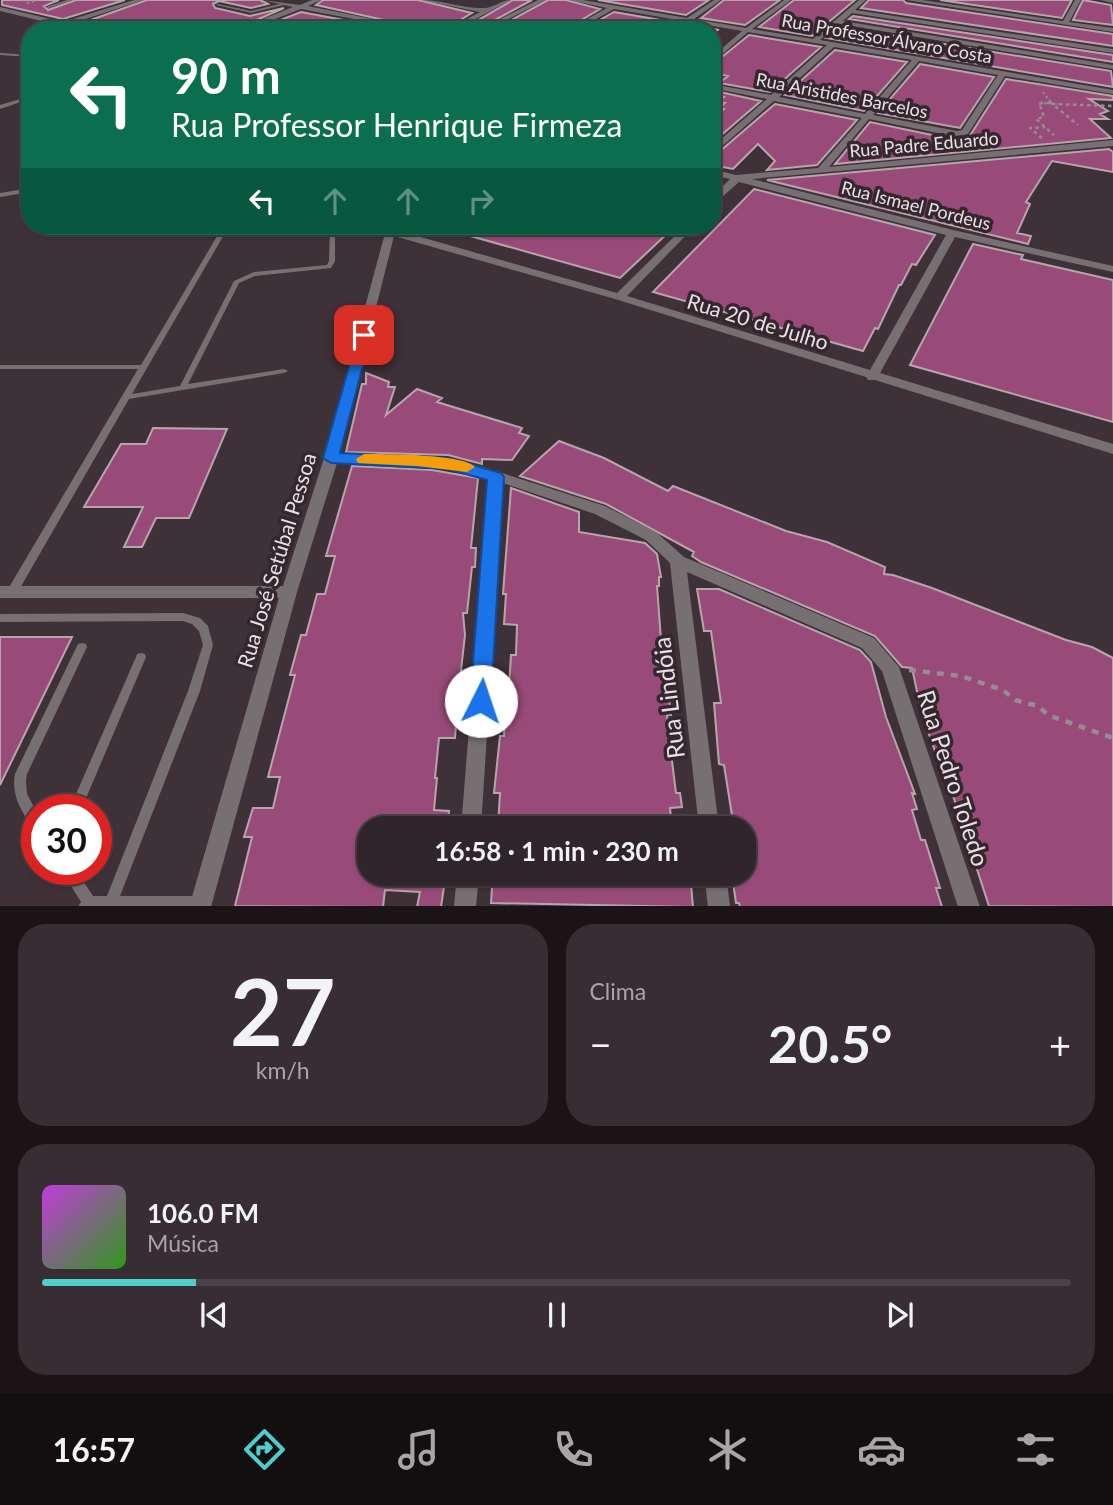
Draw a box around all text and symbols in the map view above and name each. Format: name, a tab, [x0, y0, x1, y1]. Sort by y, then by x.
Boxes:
street label: Rua Professor Álvaro Costa	[780, 9, 994, 67]
text: 90 m	[171, 46, 281, 104]
icon: left	[56, 49, 147, 140]
street label: Rua Aristides Barcelos	[754, 68, 930, 122]
text: Rua Professor Henrique Firmeza	[171, 105, 622, 144]
street label: Rua Padre Eduardo	[848, 127, 1000, 161]
street label: Rua Ismael Pordeus	[839, 176, 993, 234]
icon: left	[243, 182, 281, 220]
icon: ahead	[316, 182, 354, 220]
icon: ahead	[389, 182, 427, 220]
icon: right	[462, 182, 500, 220]
street label: Rua 20 de Julho	[684, 288, 832, 354]
pin	[334, 305, 394, 365]
icon: arrive	[345, 316, 383, 354]
street label: Rua José Setúbal Pessoa	[231, 450, 321, 670]
street label: Rua Lindóia	[646, 636, 690, 760]
position arrow	[444, 664, 518, 738]
street label: Rua Pedro Toledo	[912, 686, 996, 870]
speed limit sign: 30	[21, 794, 112, 885]
text: 16:58 · 1 min · 230 m	[434, 835, 679, 867]
text: 27	[230, 956, 336, 1065]
text: Clima	[590, 977, 646, 1005]
text: 20.5°	[768, 1012, 892, 1074]
text: −	[590, 1021, 612, 1067]
text: +	[1049, 1021, 1071, 1067]
text: km/h	[256, 1056, 310, 1084]
text: 106.0 FM	[147, 1197, 259, 1229]
text: Música	[147, 1229, 219, 1257]
icon: previous	[195, 1296, 233, 1334]
icon: pause	[538, 1296, 576, 1334]
icon: next	[881, 1296, 919, 1334]
icon: directions	[240, 1425, 289, 1474]
icon: music	[394, 1425, 443, 1474]
icon: phone	[549, 1425, 598, 1474]
icon: climate	[703, 1425, 752, 1474]
icon: car	[857, 1425, 906, 1474]
icon: filters	[1011, 1425, 1060, 1474]
text: 16:57	[53, 1430, 135, 1469]

